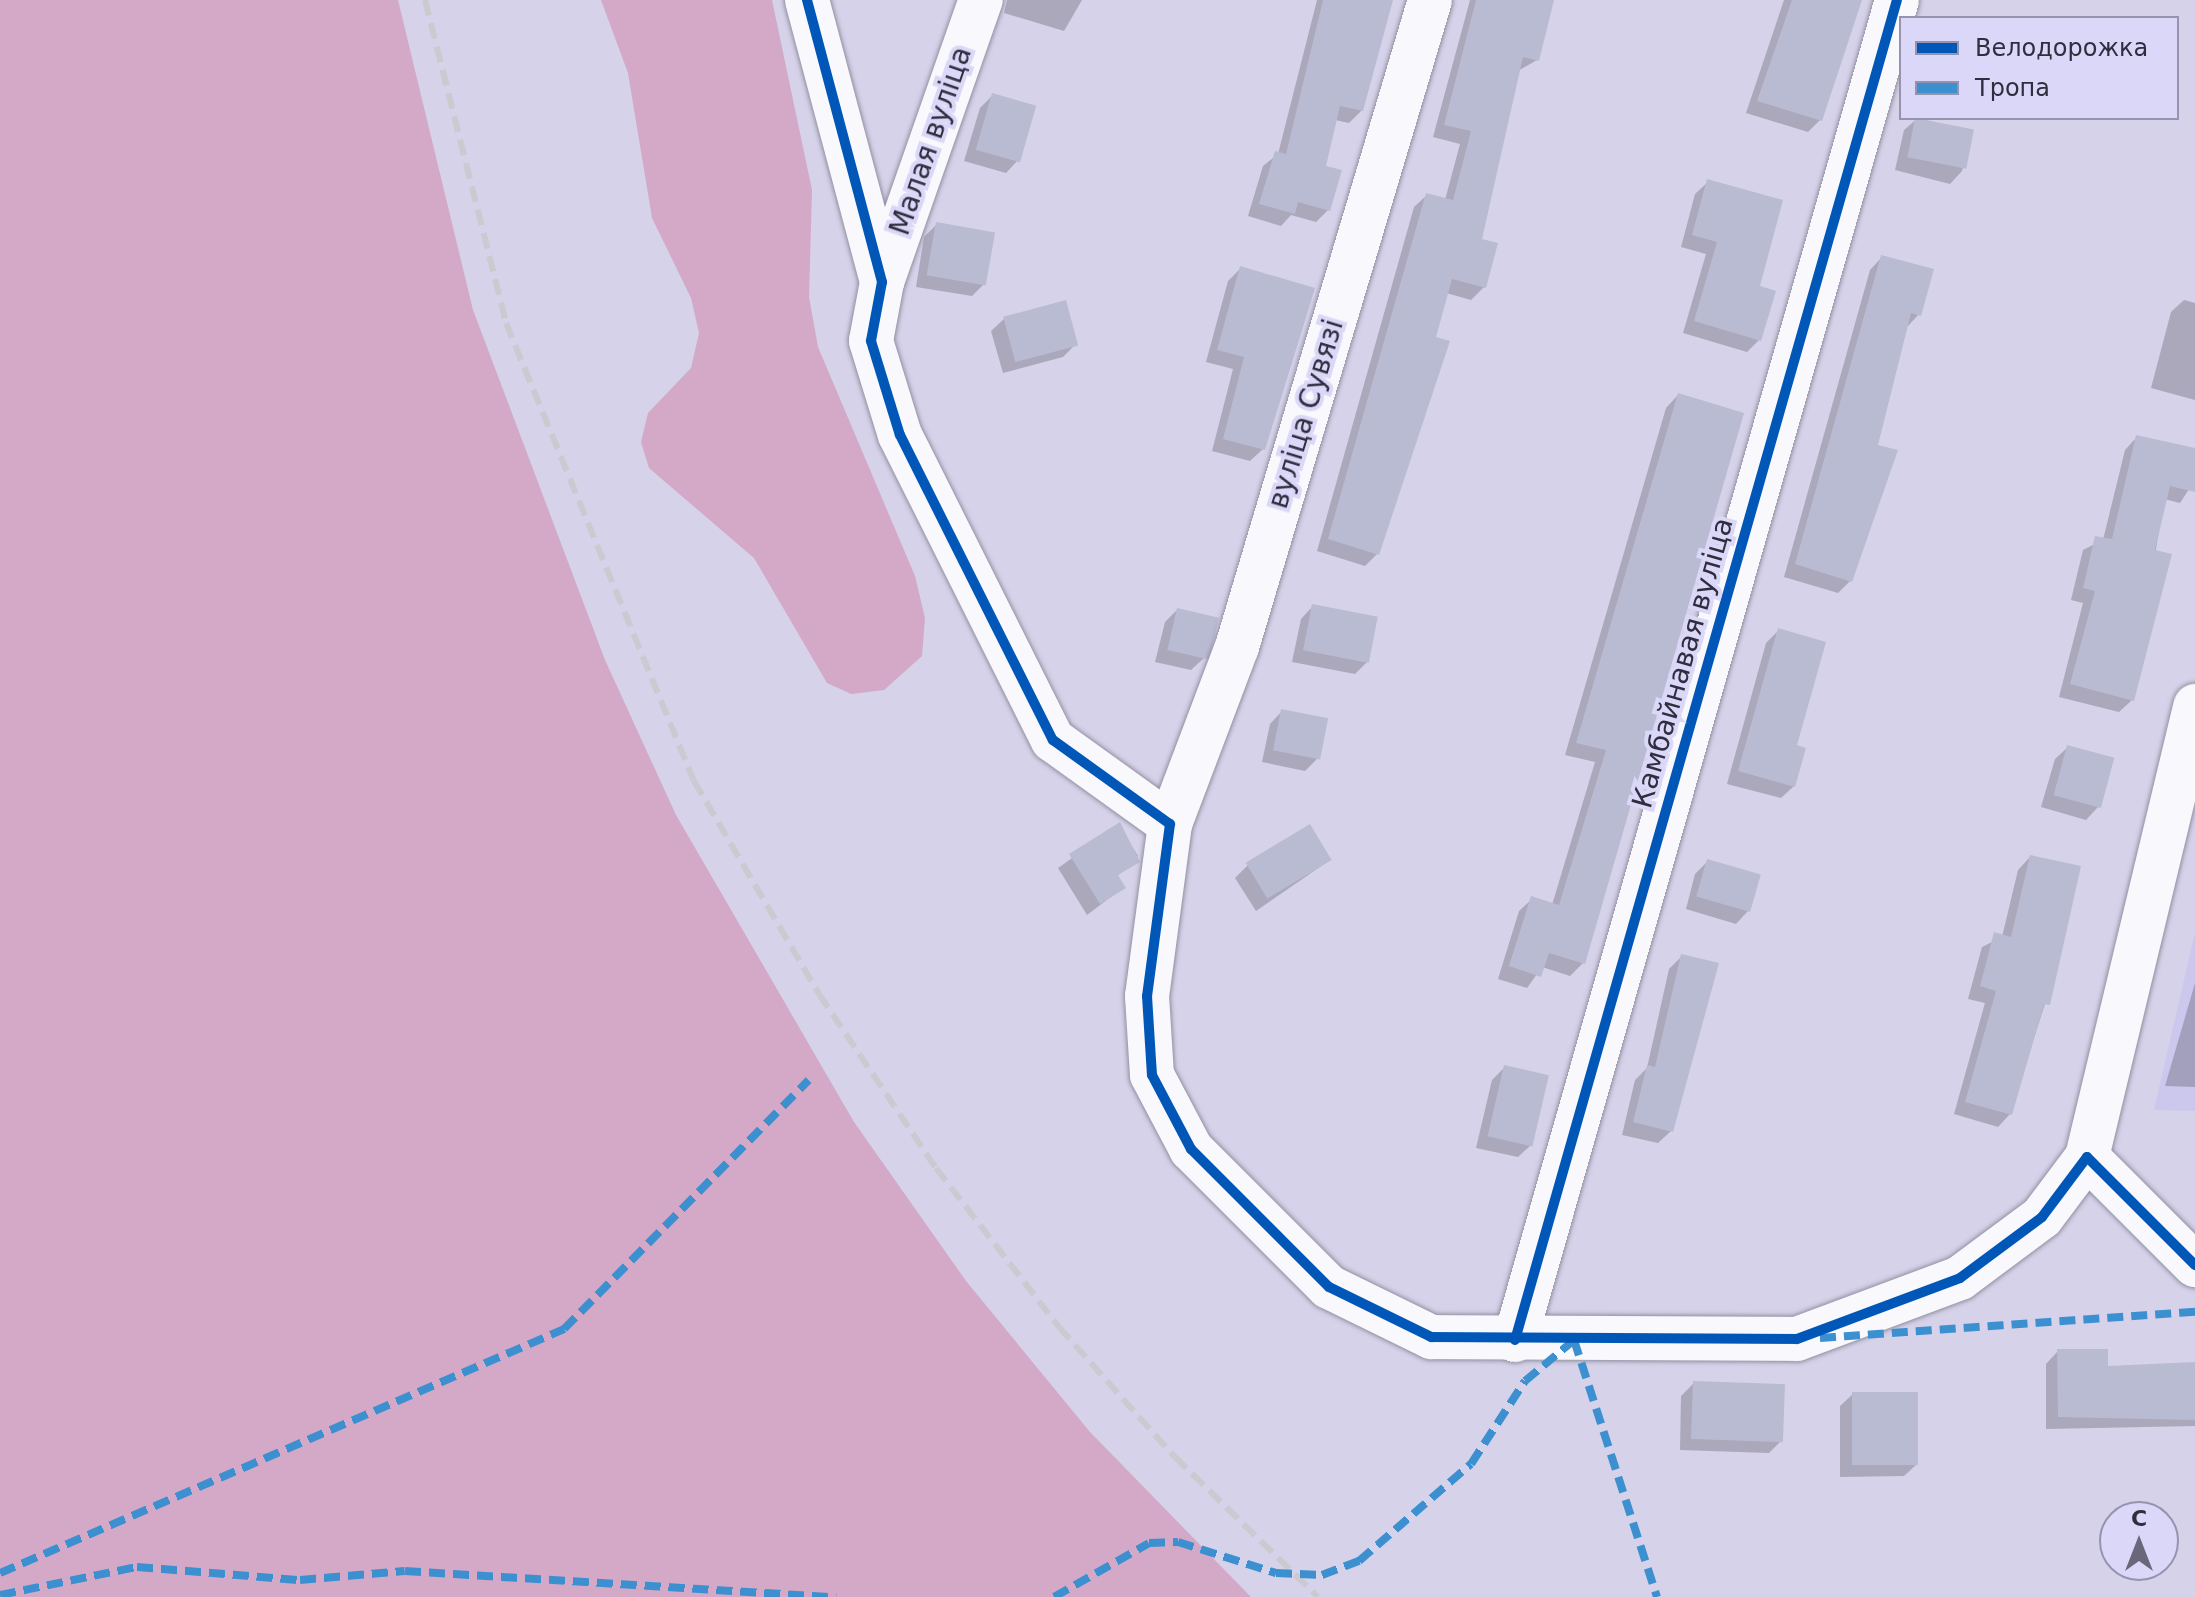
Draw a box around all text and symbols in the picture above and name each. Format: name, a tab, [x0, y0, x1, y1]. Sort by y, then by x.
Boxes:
legend	[1899, 16, 2179, 120]
text: Велодорожка	[1975, 34, 2148, 62]
street label: Малая вуліца	[883, 42, 979, 240]
text: Тропа	[1975, 74, 2050, 102]
street label: вуліца Сувязі	[1261, 315, 1351, 513]
street label: Камбайнавая вуліца	[1625, 514, 1741, 812]
north arrow	[2099, 1501, 2179, 1581]
text: С	[2131, 1506, 2147, 1531]

